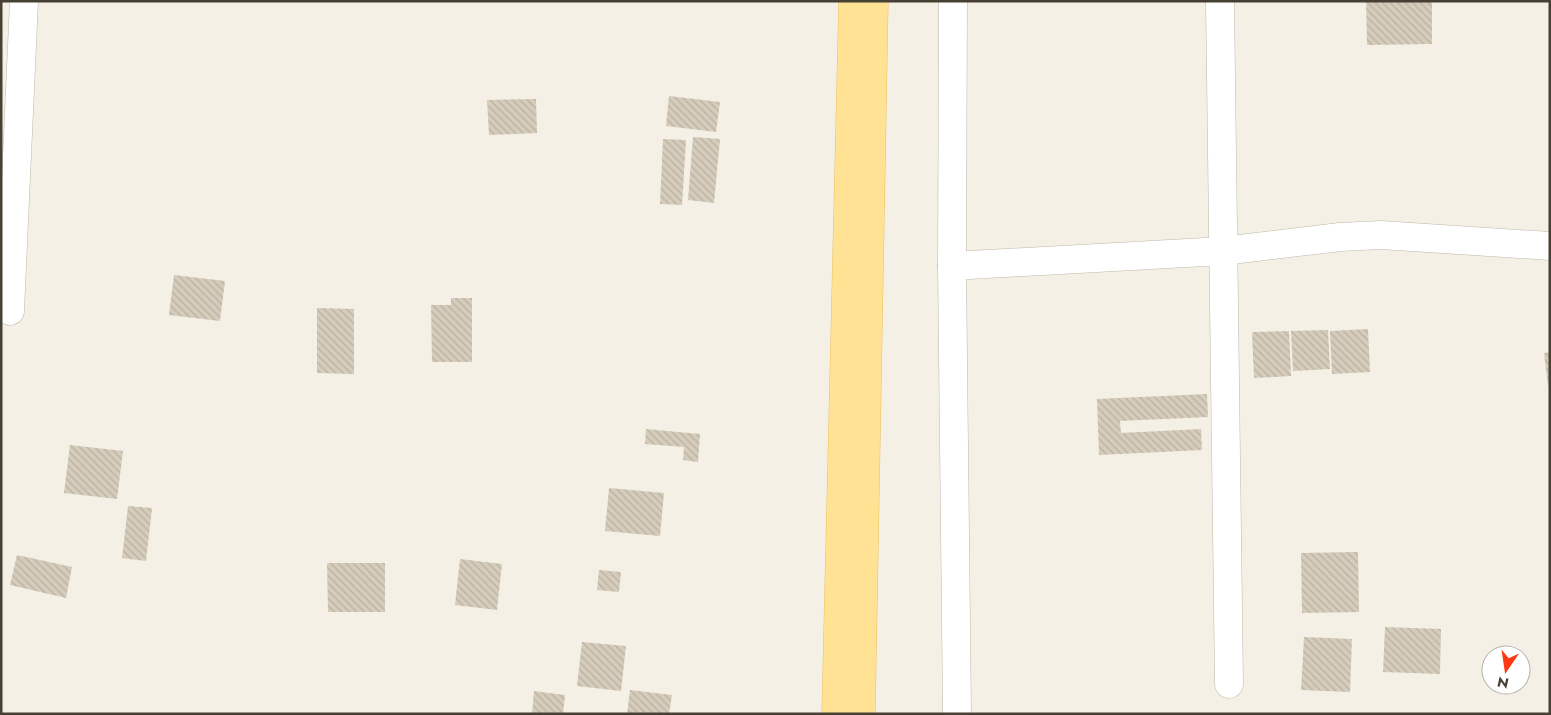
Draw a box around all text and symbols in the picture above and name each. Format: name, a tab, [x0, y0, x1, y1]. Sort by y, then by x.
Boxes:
north arrow	[1481, 645, 1531, 695]
text: N	[1495, 672, 1511, 694]

